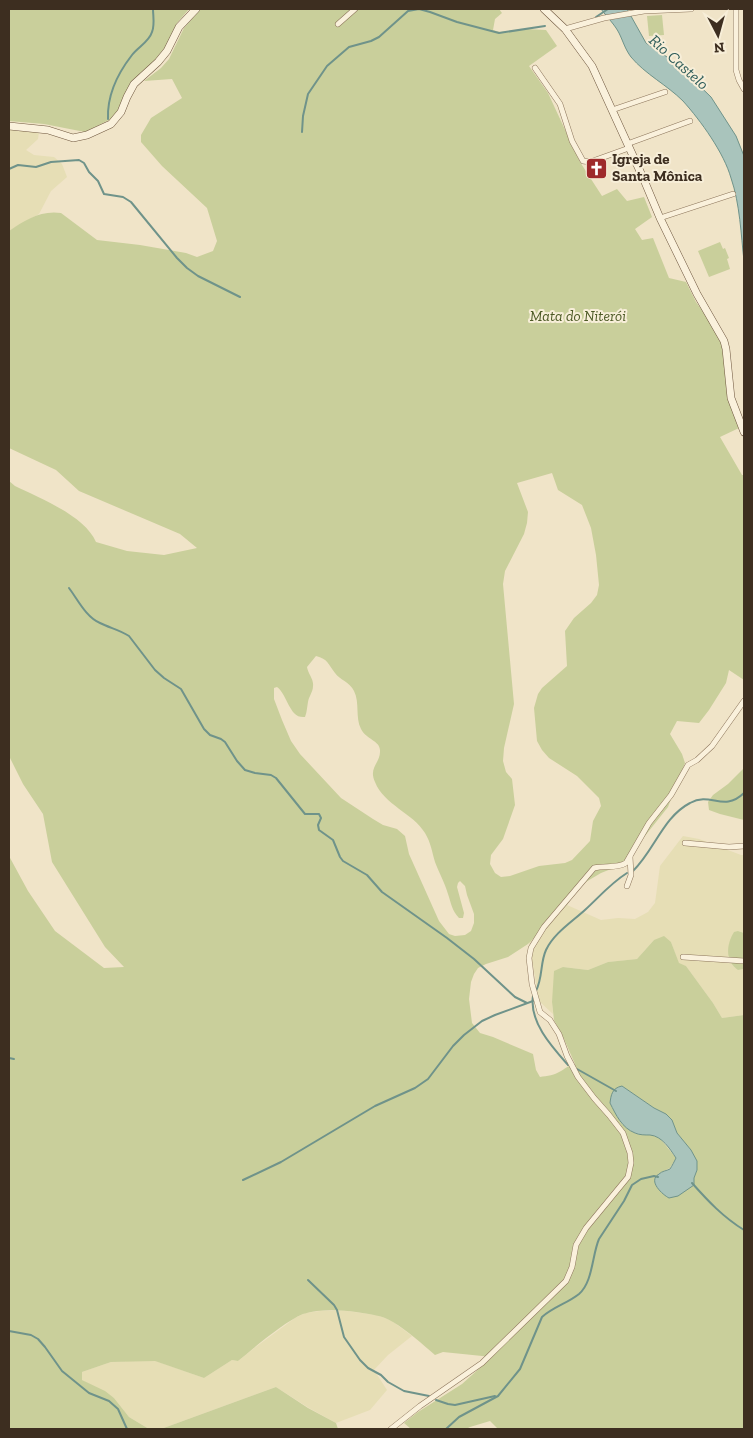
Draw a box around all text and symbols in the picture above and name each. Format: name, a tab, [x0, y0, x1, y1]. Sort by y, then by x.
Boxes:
north arrow	[693, 10, 743, 60]
water label: Rio Castelo	[645, 30, 713, 94]
text: N	[713, 38, 725, 56]
place label: Igreja de Santa Mônica	[612, 150, 703, 185]
church icon: Igreja de Santa Mônica	[584, 156, 608, 180]
park label: Mata do Niterói	[530, 307, 626, 325]

